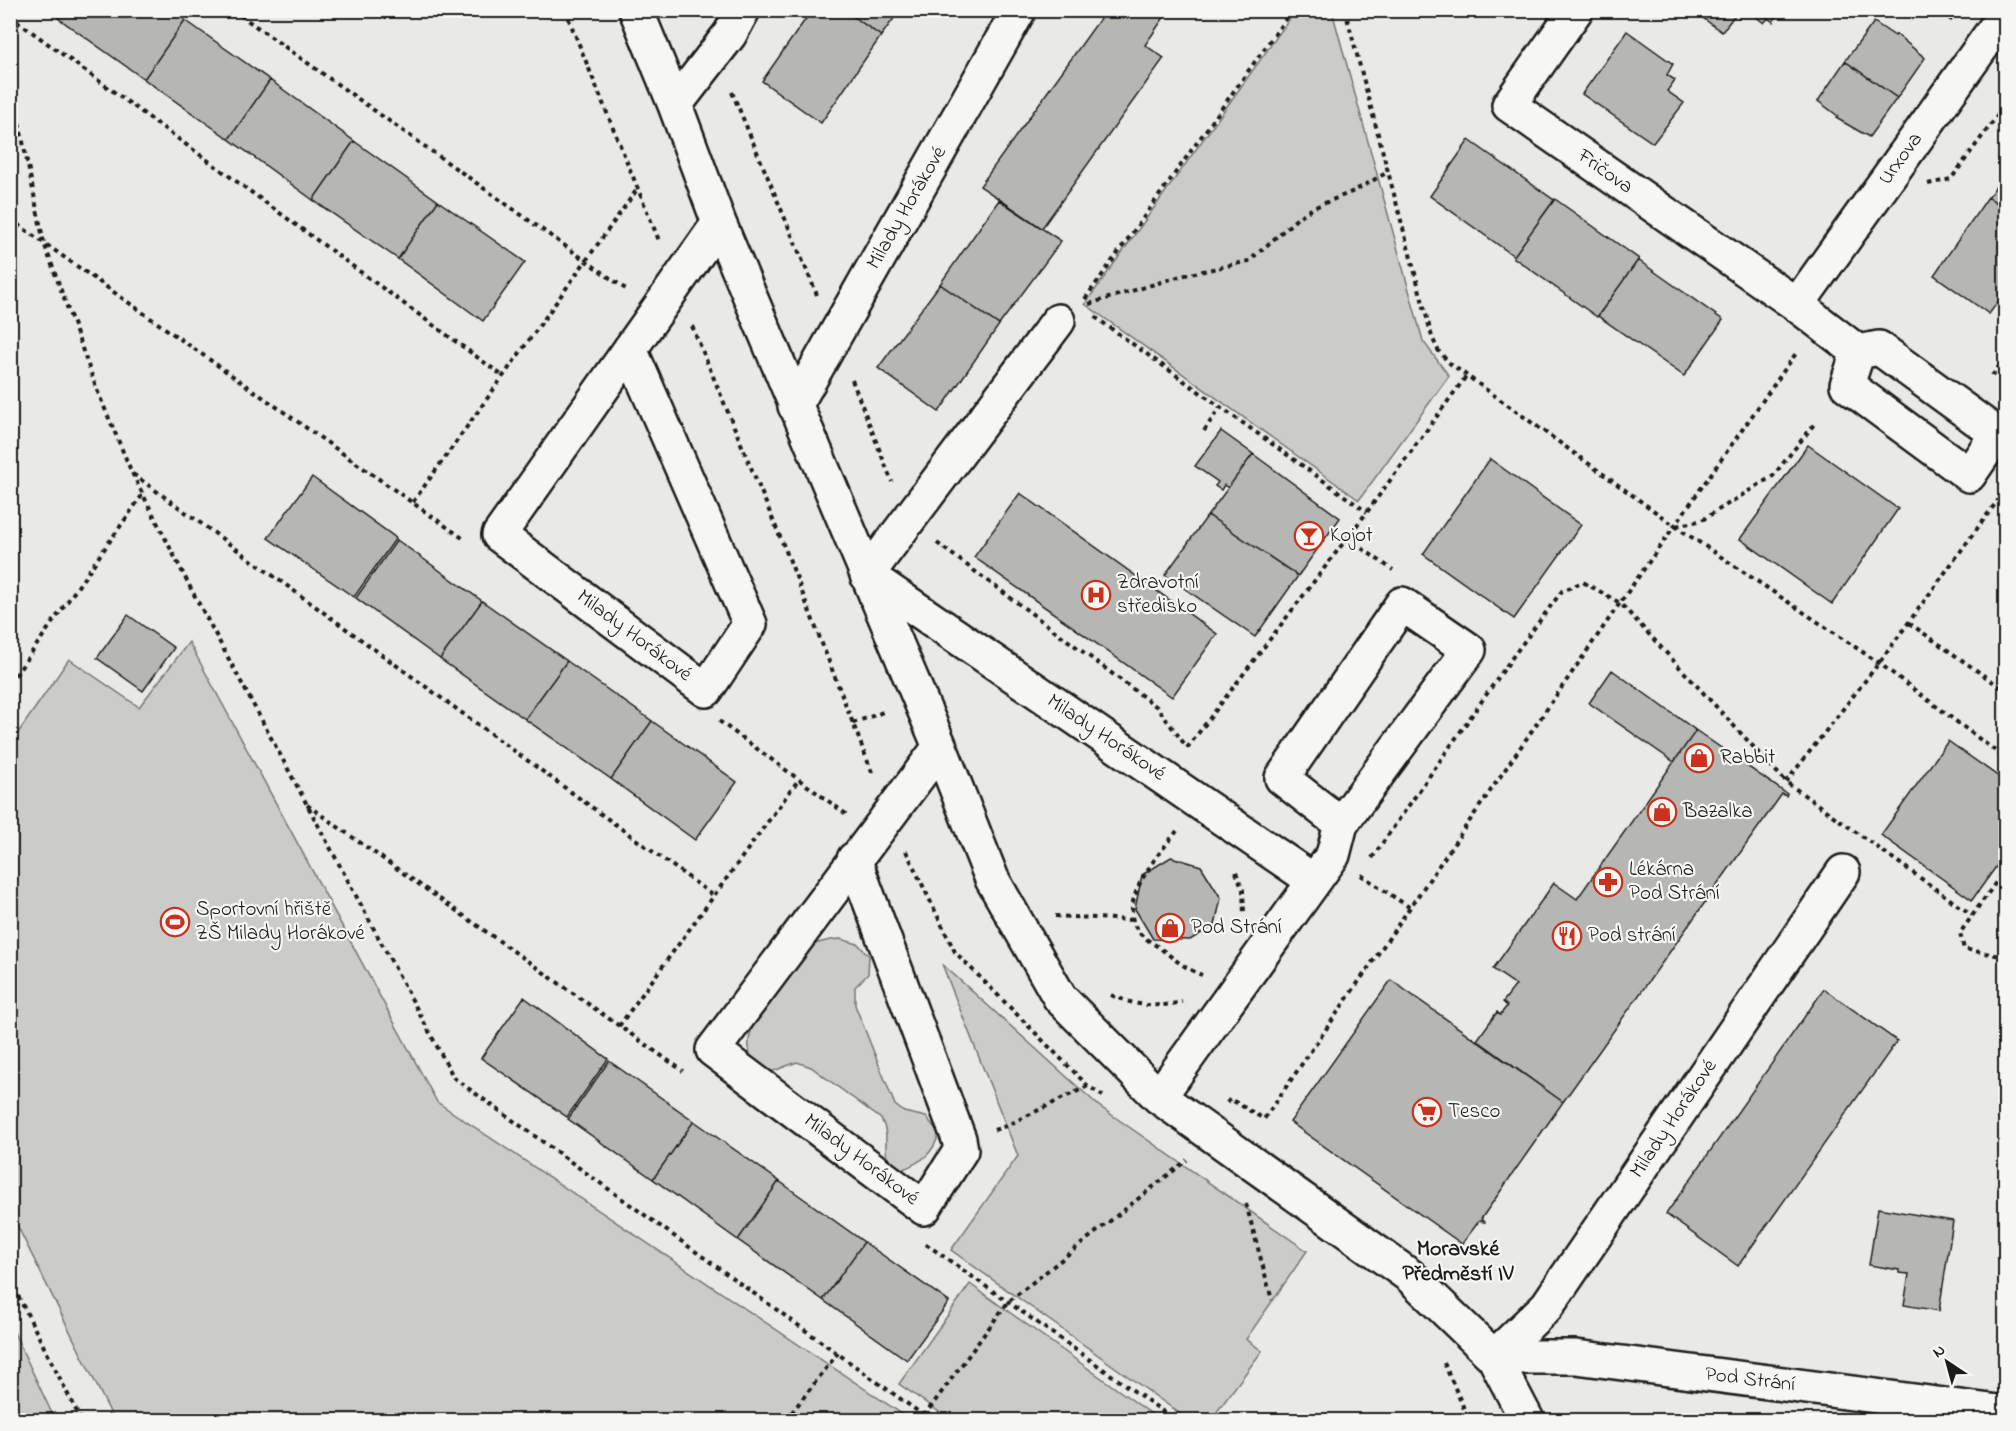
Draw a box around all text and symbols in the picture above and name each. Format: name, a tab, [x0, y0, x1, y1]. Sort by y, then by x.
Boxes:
street label: Urxova	[1872, 126, 1930, 192]
street label: Milady Horákové	[860, 140, 957, 276]
street label: Fričova	[1570, 141, 1639, 202]
bar icon: Kojot	[1293, 520, 1325, 552]
place label: Kojot	[1330, 521, 1373, 551]
place label: Zdravotní středisko	[1117, 568, 1199, 622]
hospital icon: Zdravotní středisko	[1080, 579, 1112, 611]
street label: Milady Horákové	[569, 582, 699, 691]
street label: Milady Horákové	[1039, 687, 1172, 791]
shop icon: Rabbit	[1683, 742, 1715, 774]
place label: Rabbit	[1720, 743, 1775, 773]
shop icon: Bazalka	[1646, 796, 1678, 828]
place label: Bazalka	[1682, 797, 1753, 827]
place label: Lékárna Pod Strání	[1629, 855, 1720, 909]
pharmacy icon: Lékárna Pod Strání	[1592, 866, 1624, 898]
place label: Sportovní hřiště ZŠ Milady Horákové	[196, 895, 365, 951]
sports icon: Sportovní hřiště ZŠ Milady Horákové	[159, 906, 191, 938]
shop icon: Pod Strání	[1154, 912, 1186, 944]
place label: Pod Strání	[1191, 913, 1282, 943]
restaurant icon: Pod strání	[1551, 920, 1583, 952]
place label: Pod strání	[1588, 921, 1676, 951]
street label: Milady Horákové	[1623, 1053, 1727, 1186]
supermarket icon: Tesco	[1411, 1096, 1443, 1128]
place label: Tesco	[1448, 1097, 1500, 1127]
street label: Milady Horákové	[796, 1106, 926, 1215]
district label: Moravské Předměstí IV	[1403, 1234, 1514, 1291]
north arrow	[1917, 1332, 1977, 1392]
text: N	[1928, 1338, 1951, 1364]
street label: Pod Strání	[1703, 1360, 1797, 1400]

